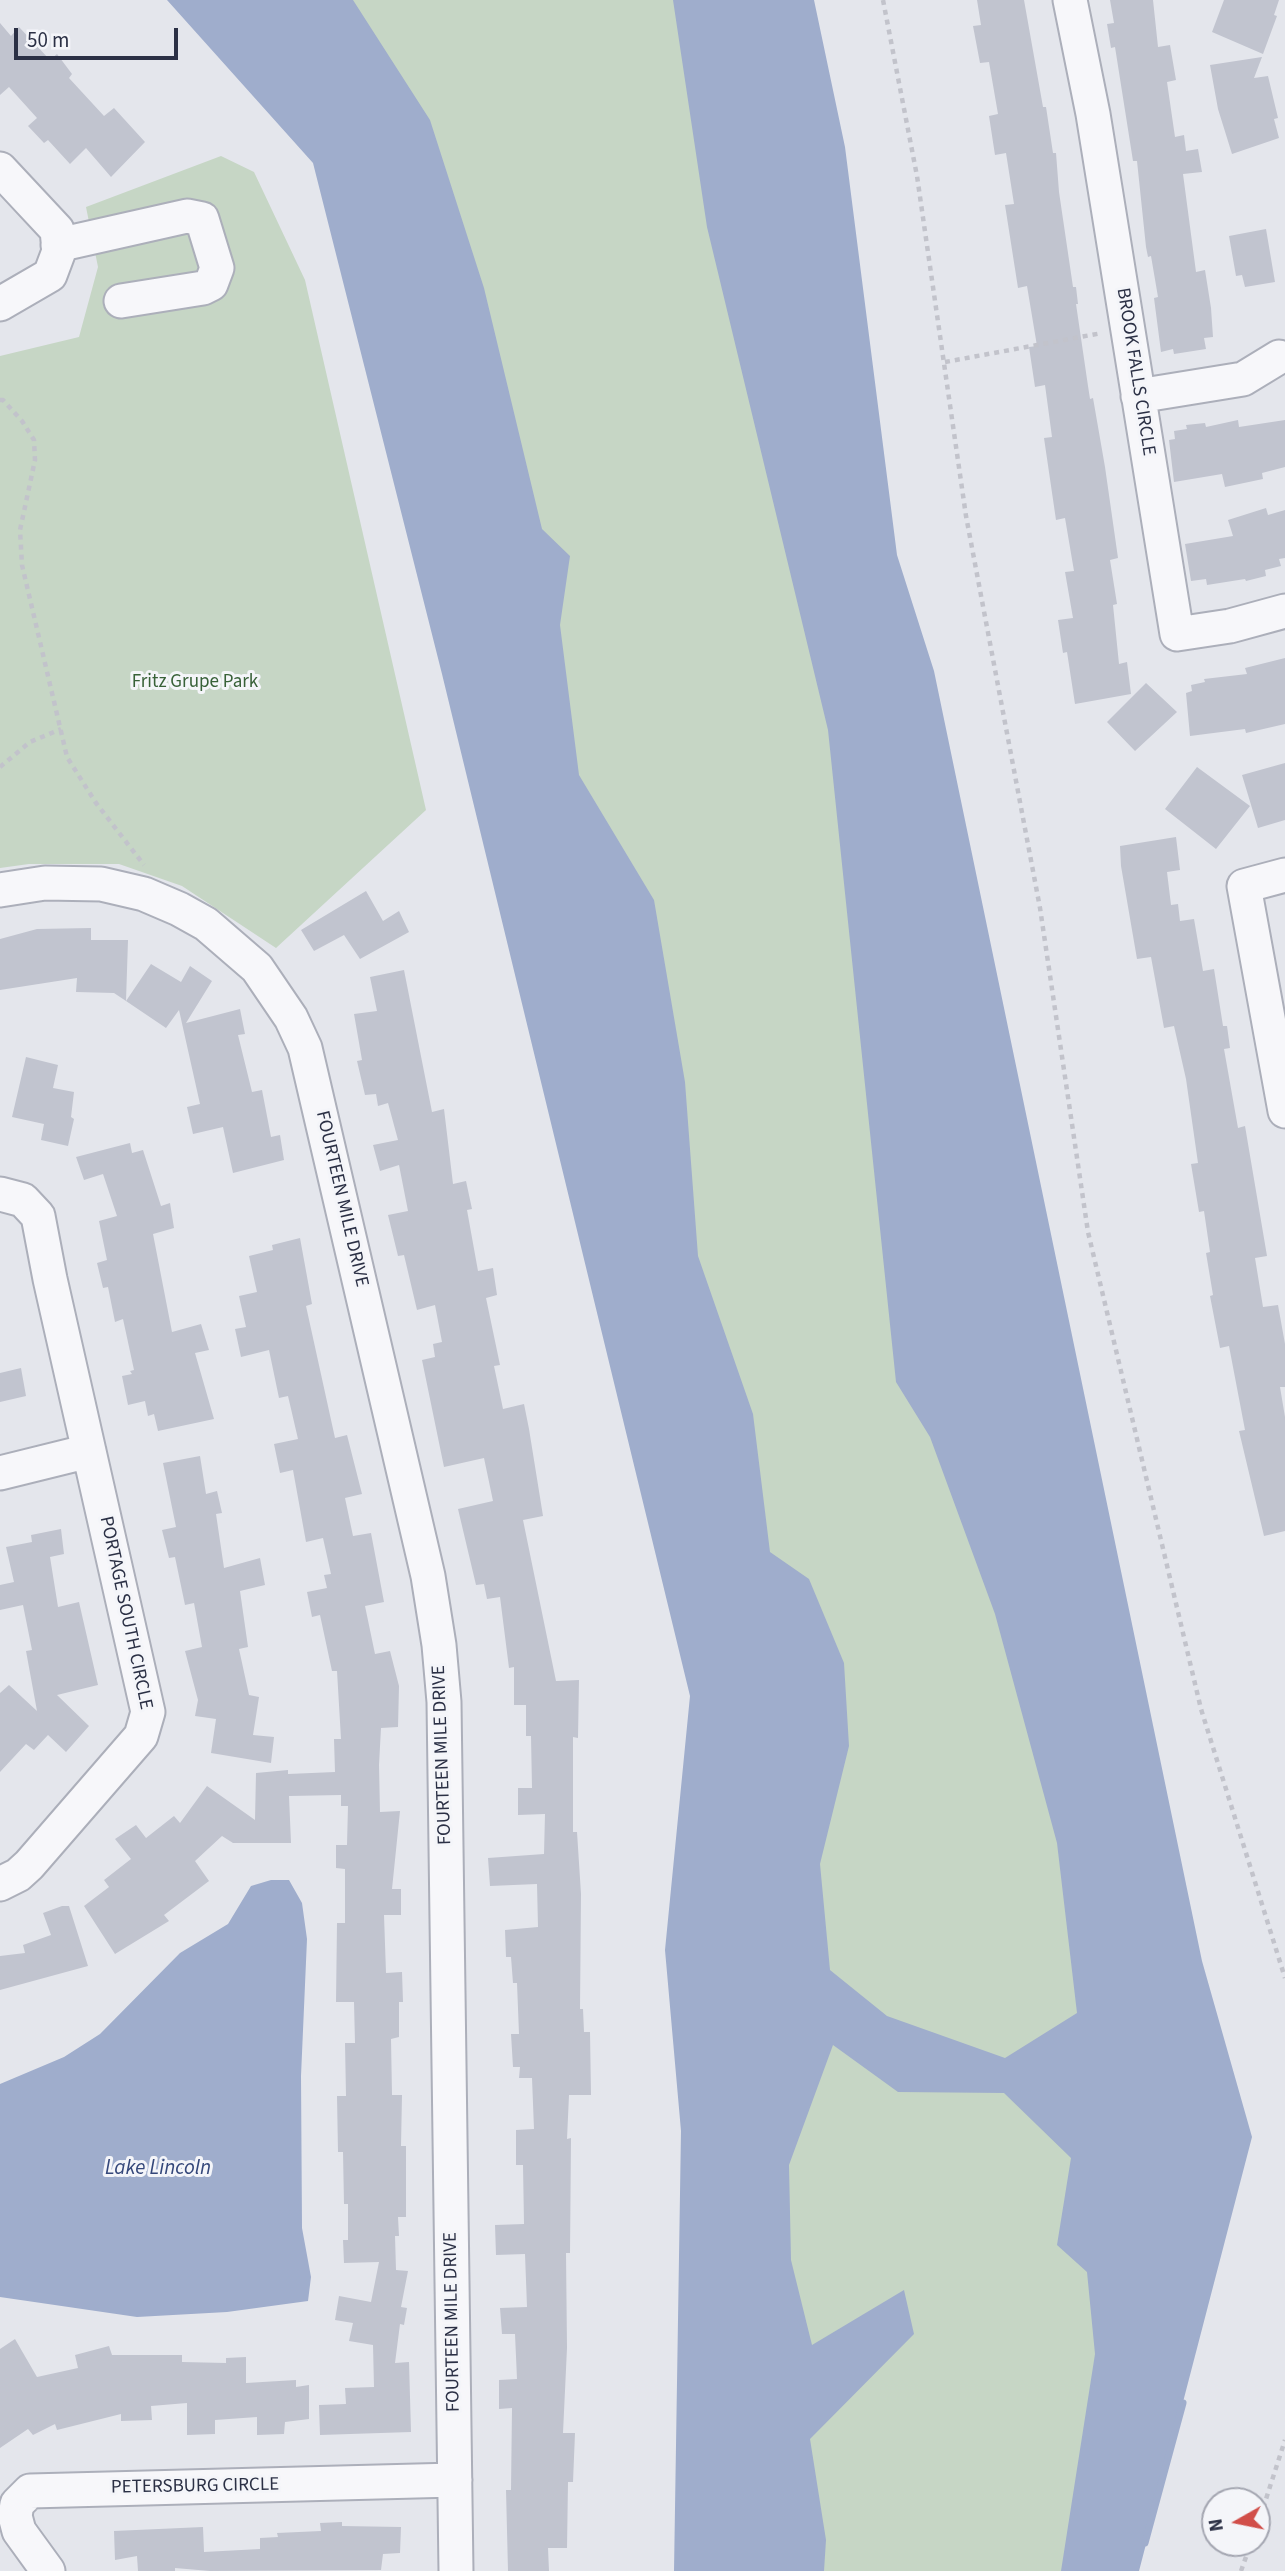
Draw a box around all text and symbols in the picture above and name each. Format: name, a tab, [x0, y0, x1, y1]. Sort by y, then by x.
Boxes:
scale bar	[18, 14, 182, 58]
text: 50 m	[27, 25, 69, 55]
street label: BROOK FALLS CIRCLE	[1110, 286, 1160, 458]
park label: Fritz Grupe Park	[132, 672, 258, 694]
street label: FOURTEEN MILE DRIVE	[310, 1109, 372, 1289]
street label: PORTAGE SOUTH CIRCLE	[93, 1514, 157, 1712]
street label: FOURTEEN MILE DRIVE	[428, 1665, 458, 1845]
water label: Lake Lincoln	[105, 2156, 211, 2182]
street label: FOURTEEN MILE DRIVE	[440, 2232, 466, 2412]
street label: PETERSBURG CIRCLE	[111, 2474, 279, 2500]
north arrow	[1201, 2487, 1271, 2557]
text: N	[1202, 2517, 1231, 2533]

